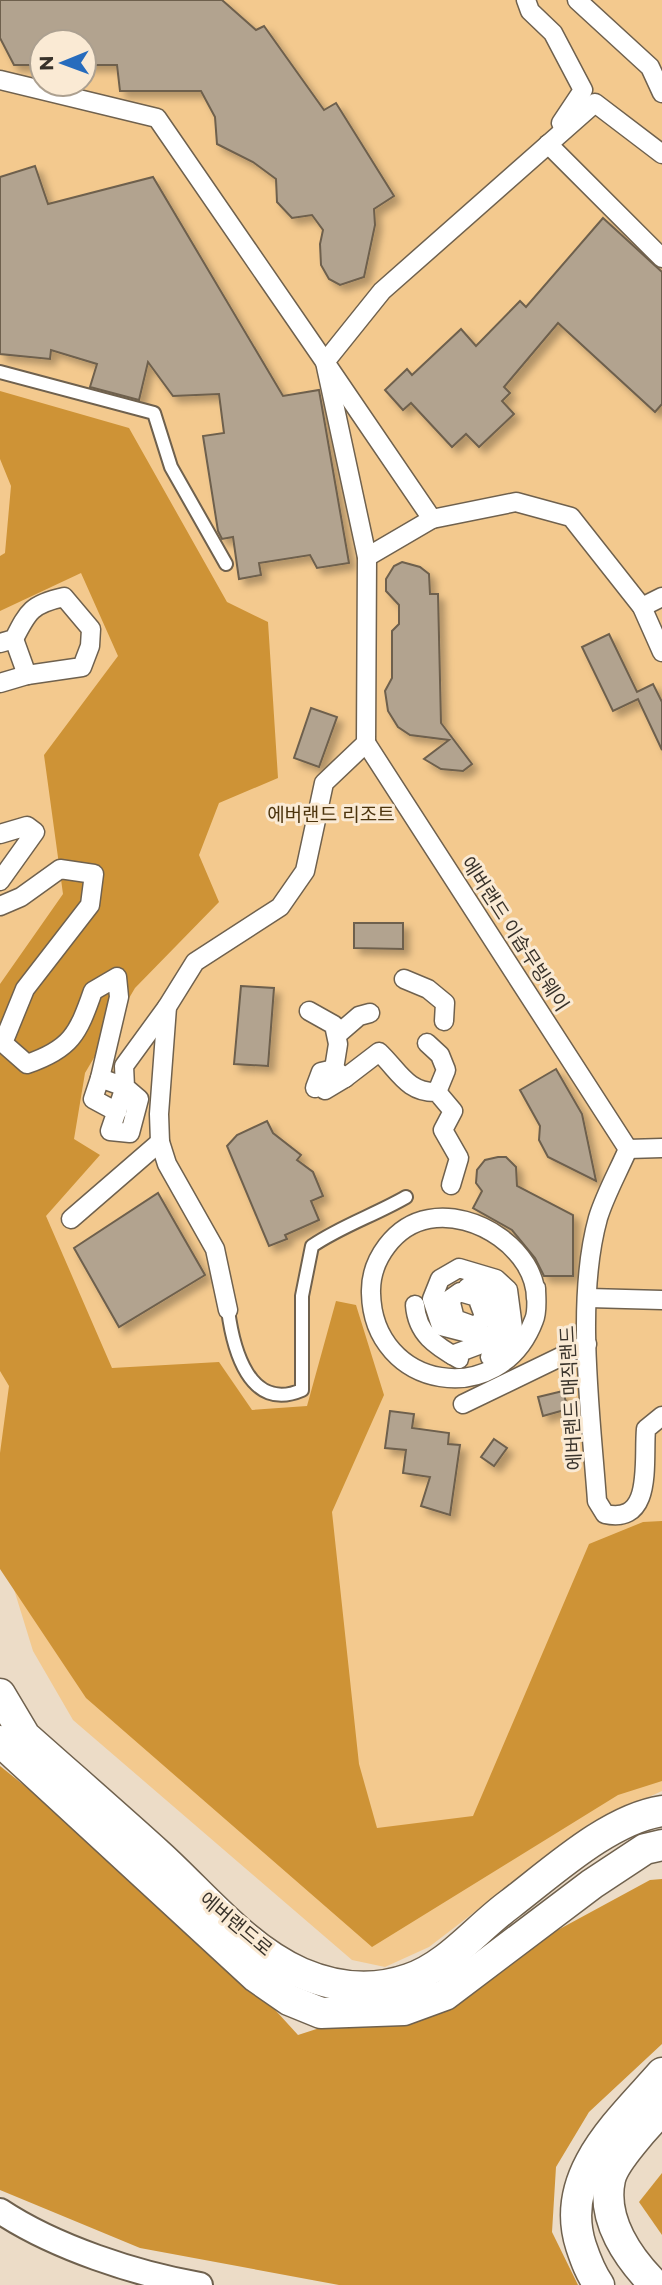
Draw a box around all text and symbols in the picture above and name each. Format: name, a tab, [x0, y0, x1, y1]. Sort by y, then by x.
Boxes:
north arrow	[28, 28, 98, 98]
text: N	[35, 55, 58, 71]
park label: 에버랜드 리조트	[267, 803, 395, 826]
street label: 에버랜드 이솝무빙웨이	[456, 852, 574, 1016]
street label: 에버랜드 매직랜드	[556, 1325, 586, 1471]
street label: 에버랜드로	[195, 1887, 277, 1961]

